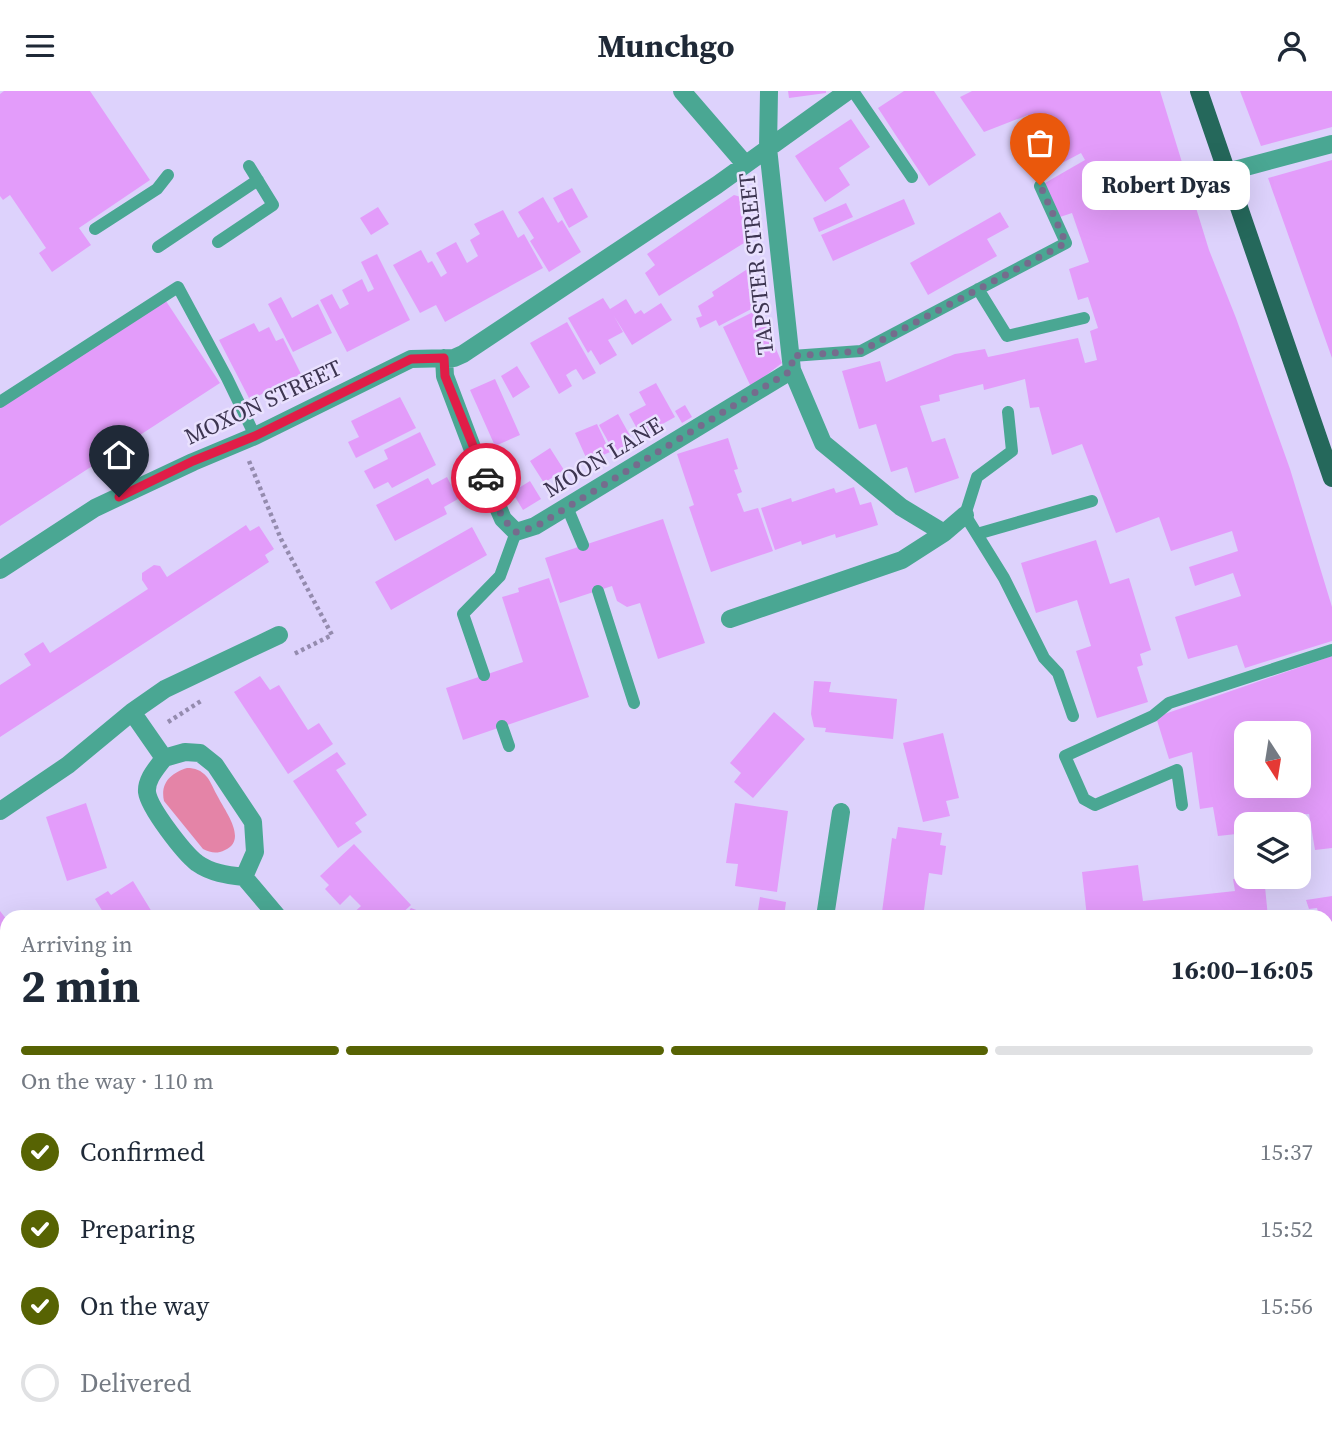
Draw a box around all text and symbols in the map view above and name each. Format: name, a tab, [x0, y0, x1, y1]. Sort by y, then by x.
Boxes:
text: Munchgo	[598, 24, 735, 68]
icon: menu	[21, 27, 59, 65]
icon: person	[1273, 27, 1311, 65]
pin	[1010, 113, 1070, 185]
icon: bag	[1021, 124, 1059, 162]
callout: Robert Dyas	[1082, 161, 1250, 210]
text: Robert Dyas	[1102, 169, 1230, 201]
street label: TAPSTER STREET	[731, 171, 781, 357]
street label: MOXON STREET	[179, 352, 347, 452]
street label: MOON LANE	[537, 409, 669, 505]
pin	[89, 425, 149, 497]
icon: home	[100, 436, 138, 474]
courier	[451, 443, 521, 513]
icon: car	[467, 459, 505, 497]
north arrow	[1234, 721, 1311, 798]
map controls	[1234, 721, 1311, 889]
button: layers	[1234, 812, 1311, 889]
text: Arriving in	[21, 928, 133, 960]
text: 16:00–16:05	[1171, 952, 1313, 988]
text: 2 min	[21, 954, 140, 1017]
text: On the way · 110 m	[21, 1065, 214, 1097]
icon: check	[21, 1133, 59, 1171]
text: Confirmed	[80, 1134, 205, 1170]
text: 15:37	[1260, 1136, 1313, 1168]
icon: check	[21, 1210, 59, 1248]
text: Preparing	[80, 1211, 195, 1247]
text: 15:52	[1260, 1213, 1313, 1245]
icon: check	[21, 1287, 59, 1325]
text: On the way	[80, 1288, 209, 1324]
text: 15:56	[1260, 1290, 1313, 1322]
text: Delivered	[80, 1365, 191, 1401]

